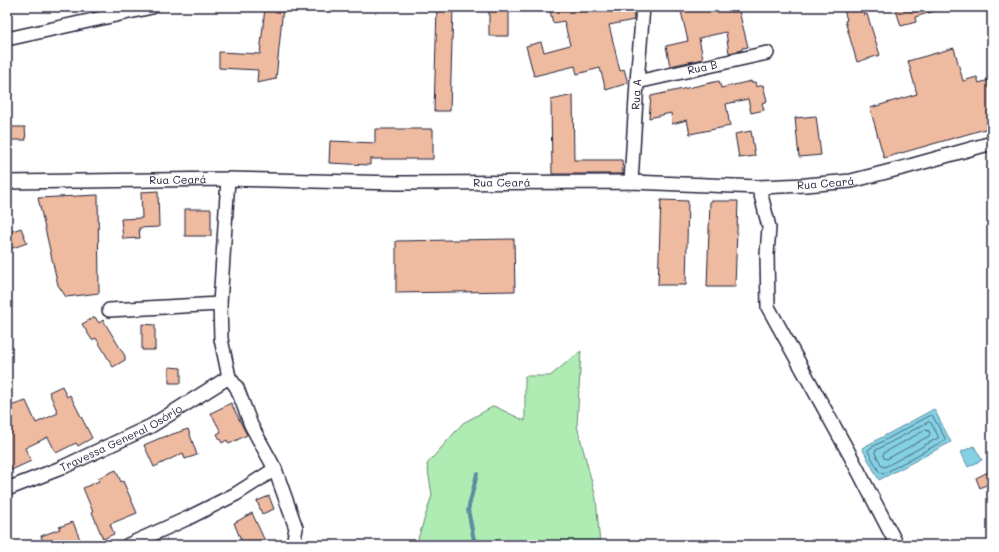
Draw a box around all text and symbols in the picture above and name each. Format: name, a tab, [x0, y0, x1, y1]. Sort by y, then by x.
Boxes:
street label: Rua B	[686, 56, 719, 78]
street label: Rua A	[627, 78, 644, 110]
street label: Rua Ceará	[149, 171, 207, 187]
street label: Rua Ceará	[797, 173, 855, 192]
street label: Rua Ceará	[473, 174, 531, 190]
street label: Travessa General Osório	[57, 400, 185, 475]

